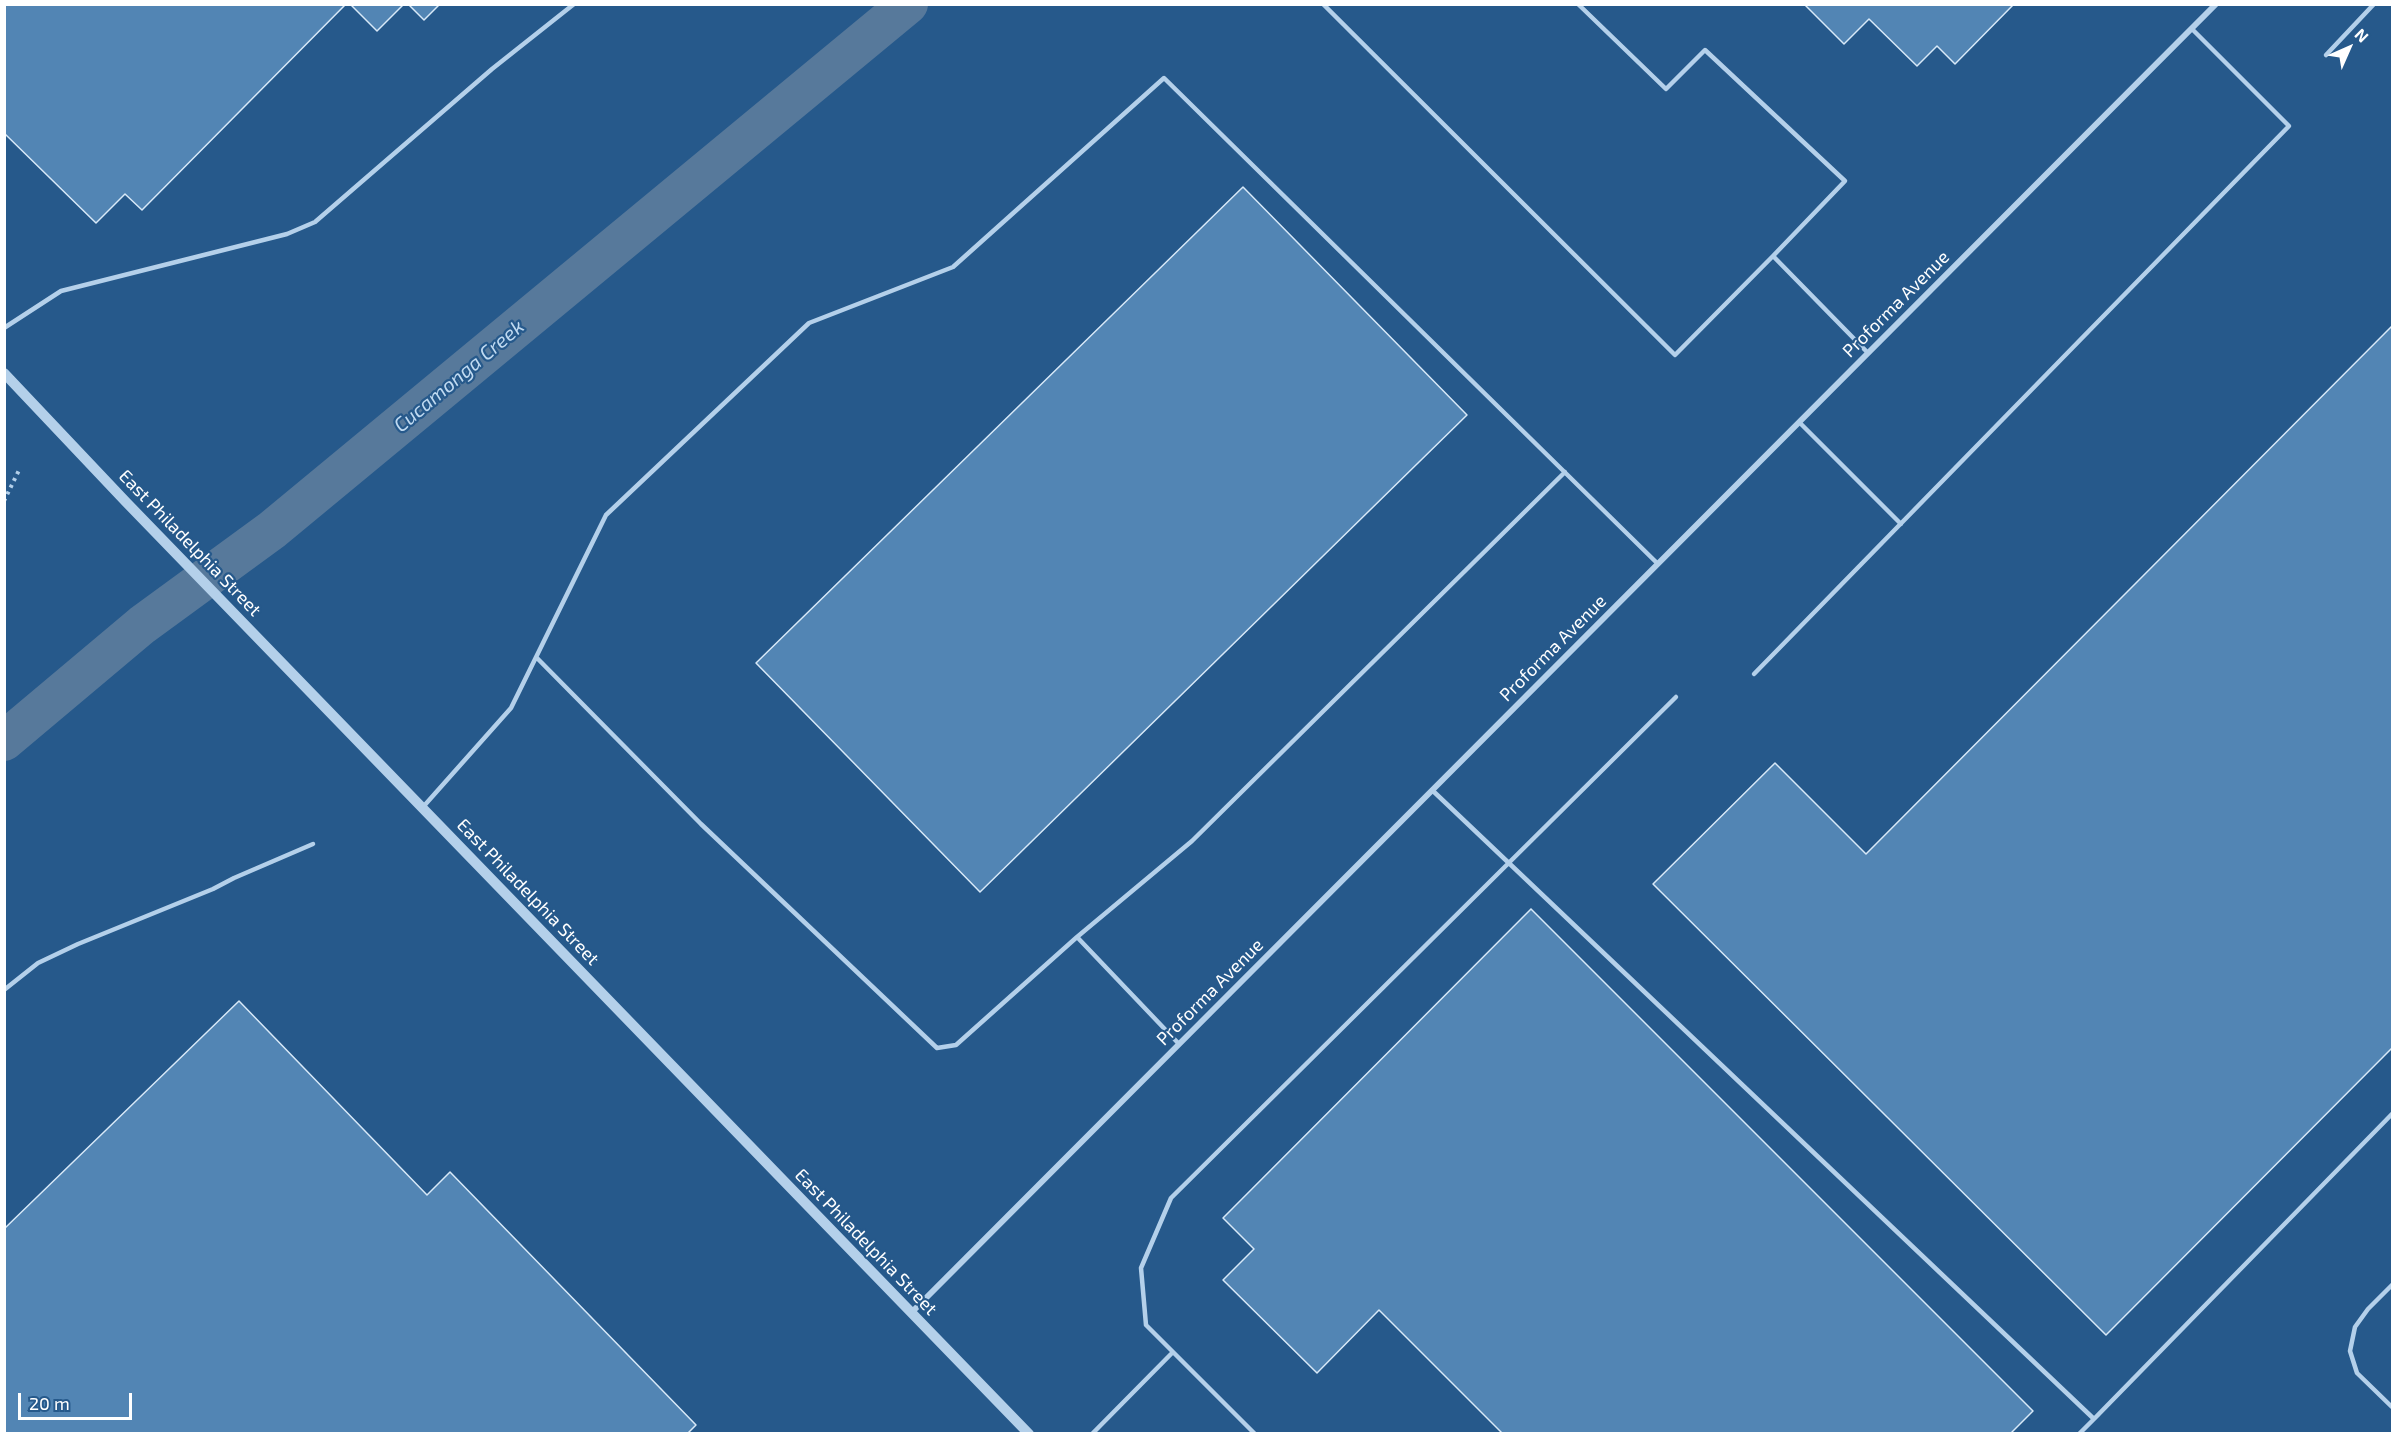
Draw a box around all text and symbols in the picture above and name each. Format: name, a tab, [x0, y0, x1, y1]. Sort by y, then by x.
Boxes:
north arrow	[2319, 18, 2379, 78]
text: N	[2351, 24, 2373, 46]
street label: Proforma Avenue	[1838, 246, 1954, 362]
water label: Cucamonga Creek	[389, 315, 529, 437]
street label: East Philadelphia Street	[114, 465, 266, 621]
street label: Proforma Avenue	[1495, 590, 1611, 706]
street label: East Philadelphia Street	[452, 814, 604, 970]
street label: Proforma Avenue	[1152, 934, 1268, 1050]
street label: East Philadelphia Street	[790, 1164, 942, 1320]
scale bar	[21, 1381, 135, 1419]
text: 20 m	[29, 1392, 70, 1414]

